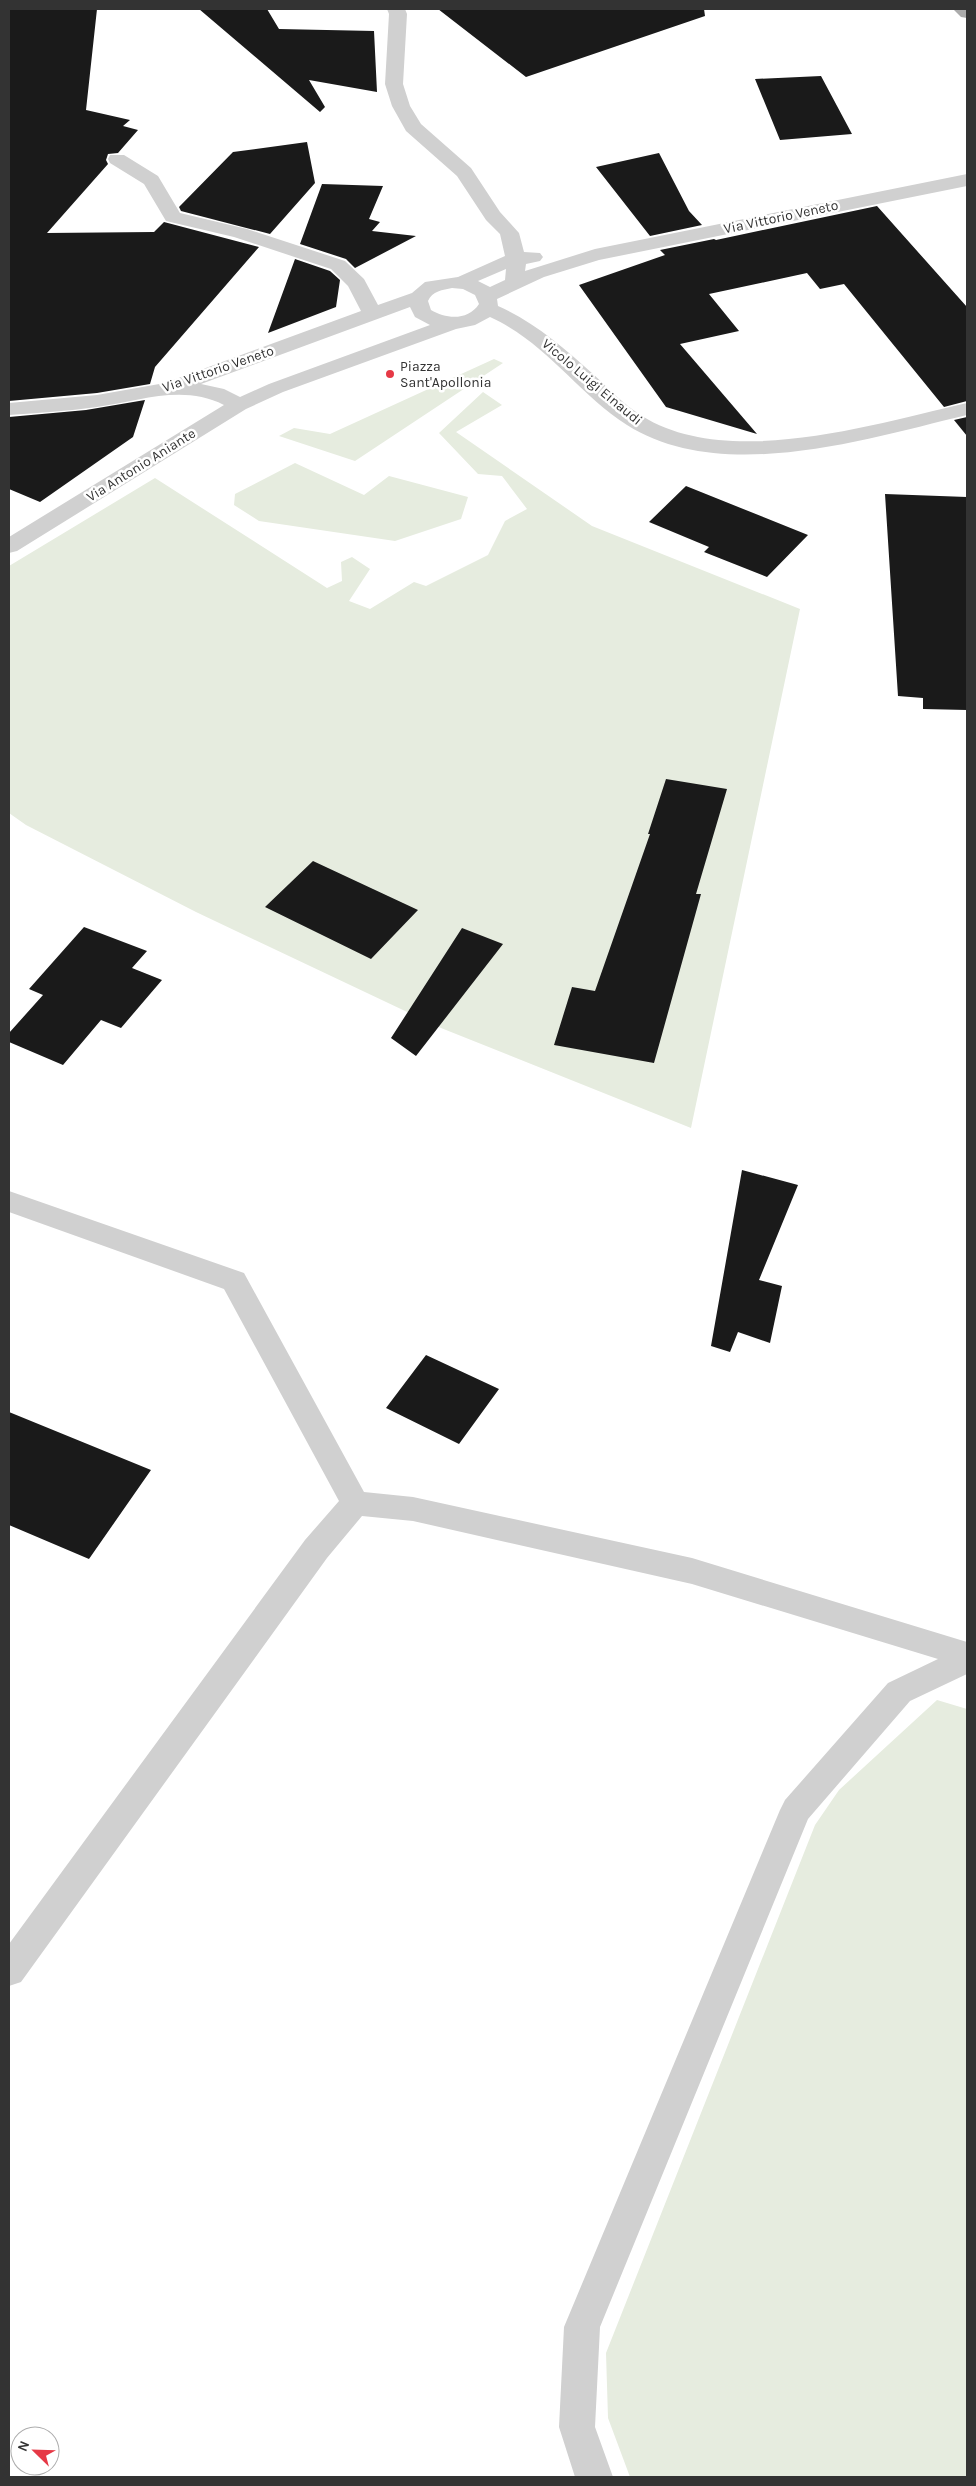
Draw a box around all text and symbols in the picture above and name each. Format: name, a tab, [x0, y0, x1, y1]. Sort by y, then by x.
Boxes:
street label: Via Vittorio Veneto	[722, 197, 840, 237]
street label: Vicolo Luigi Einaudi	[538, 335, 646, 429]
street label: Via Vittorio Veneto	[160, 342, 276, 396]
place label: Piazza Sant'Apollonia	[400, 358, 491, 391]
marker: Piazza Sant'Apollonia	[384, 368, 396, 380]
street label: Via Antonio Aniante	[83, 425, 199, 505]
north arrow	[10, 2426, 60, 2476]
text: N	[14, 2438, 33, 2454]

